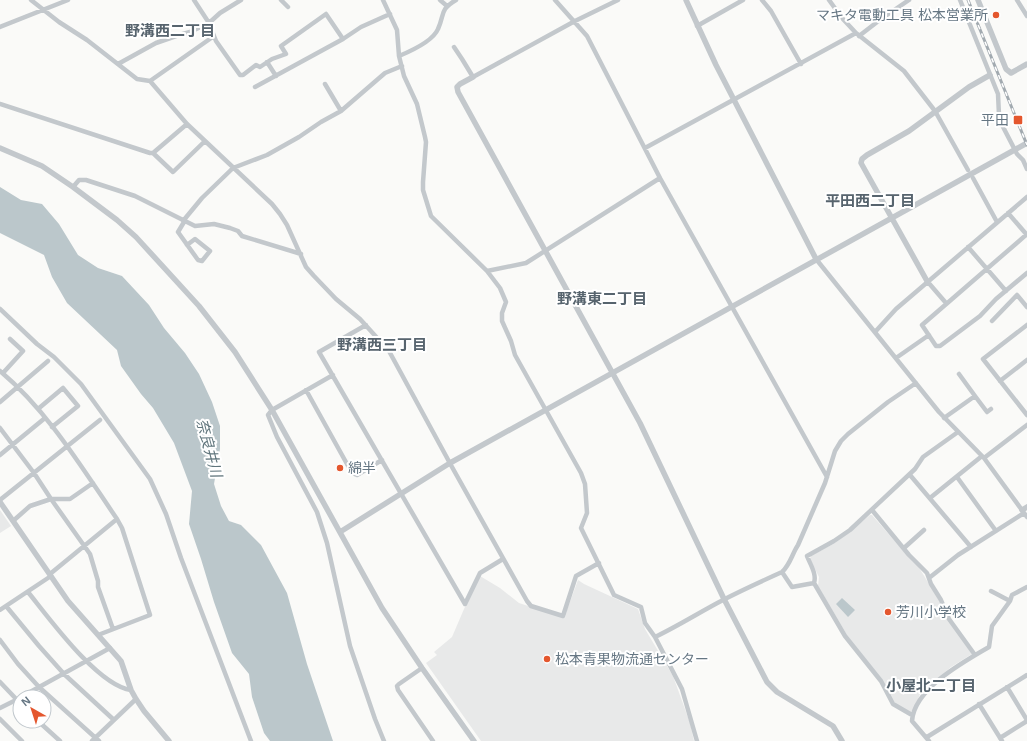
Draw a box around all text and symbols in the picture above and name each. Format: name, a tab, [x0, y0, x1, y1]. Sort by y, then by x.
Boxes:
place label: マキタ電動工具 松本営業所	[816, 7, 988, 23]
marker: マキタ電動工具 松本営業所	[991, 10, 1001, 20]
district label: 野溝西二丁目	[125, 22, 215, 39]
place label: 平田	[981, 112, 1009, 128]
marker: 平田	[1012, 114, 1024, 126]
district label: 平田西二丁目	[825, 192, 915, 209]
district label: 野溝東二丁目	[557, 290, 647, 307]
district label: 野溝西三丁目	[337, 336, 427, 353]
water label: 奈良井川	[194, 417, 226, 481]
place label: 綿半	[348, 460, 376, 476]
marker: 綿半	[335, 463, 345, 473]
place label: 芳川小学校	[896, 604, 966, 620]
marker: 芳川小学校	[883, 607, 893, 617]
place label: 松本青果物流通センター	[555, 651, 709, 667]
marker: 松本青果物流通センター	[542, 654, 552, 664]
district label: 小屋北二丁目	[886, 677, 976, 694]
north arrow	[12, 689, 52, 729]
text: N	[19, 694, 33, 708]

